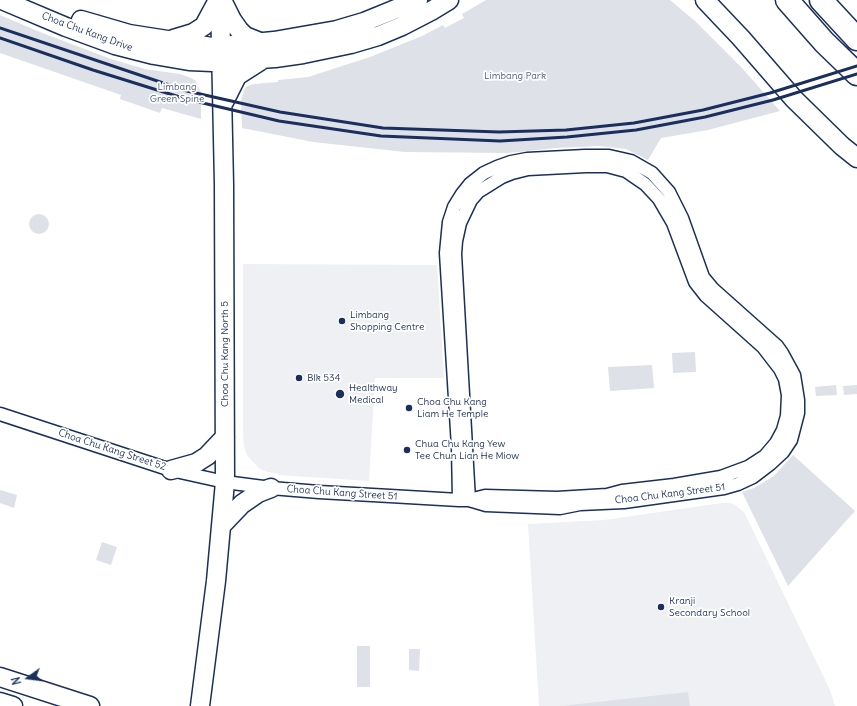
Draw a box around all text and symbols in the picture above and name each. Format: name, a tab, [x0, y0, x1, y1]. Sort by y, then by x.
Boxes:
street label: Choa Chu Kang Drive	[40, 10, 134, 54]
park label: Limbang Park	[484, 70, 546, 82]
park label: Limbang Green Spine	[150, 81, 204, 104]
street label: Choa Chu Kang North 5	[219, 301, 231, 407]
place label: Limbang Shopping Centre	[350, 309, 424, 332]
marker: Limbang Shopping Centre	[337, 316, 347, 326]
place label: Blk 534	[307, 372, 340, 384]
marker: Blk 534	[294, 373, 304, 383]
place label: Healthway Medical	[349, 382, 398, 406]
marker: Healthway Medical	[334, 388, 346, 400]
place label: Choa Chu Kang Liam He Temple	[417, 396, 488, 420]
marker: Choa Chu Kang Liam He Temple	[404, 403, 414, 413]
street label: Choa Chu Kang Street 52	[57, 427, 167, 473]
place label: Chua Chu Kang Yew Tee Chun Lian He Miow	[415, 438, 519, 462]
marker: Chua Chu Kang Yew Tee Chun Lian He Miow	[402, 445, 412, 455]
street label: Choa Chu Kang Street 51	[614, 481, 726, 507]
street label: Choa Chu Kang Street 51	[286, 483, 398, 503]
place label: Kranji Secondary School	[669, 595, 750, 618]
marker: Kranji Secondary School	[656, 602, 666, 612]
north arrow	[8, 658, 48, 698]
text: N	[9, 676, 24, 686]

